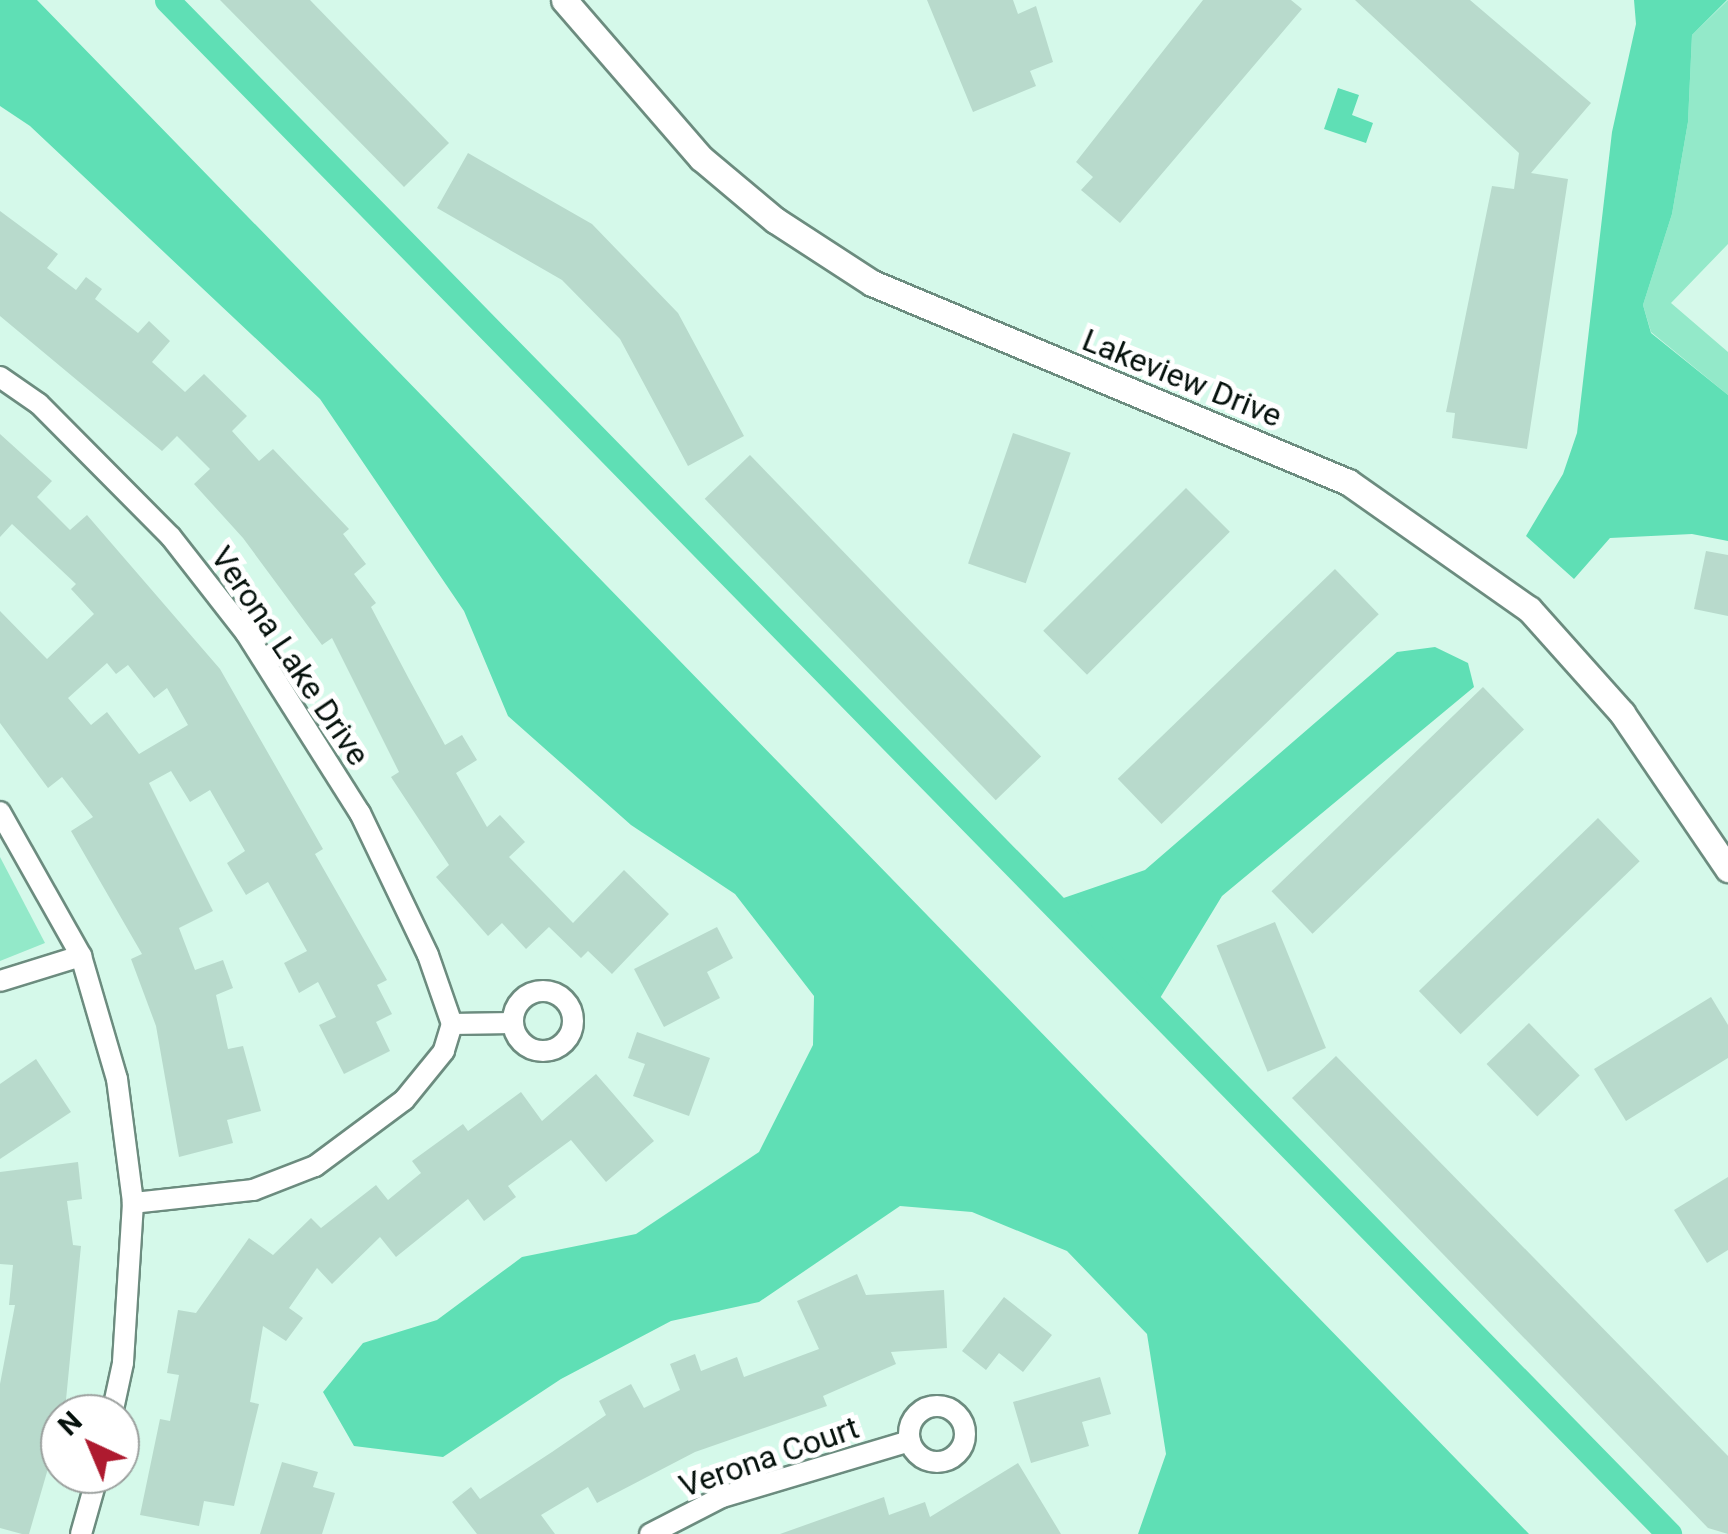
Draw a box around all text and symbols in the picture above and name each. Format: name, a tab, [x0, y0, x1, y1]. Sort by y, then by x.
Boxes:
street label: Lakeview Drive	[1077, 321, 1287, 435]
street label: Verona Lake Drive	[203, 539, 377, 773]
north arrow	[40, 1394, 140, 1494]
text: N	[52, 1405, 89, 1442]
street label: Verona Court	[674, 1408, 864, 1506]

